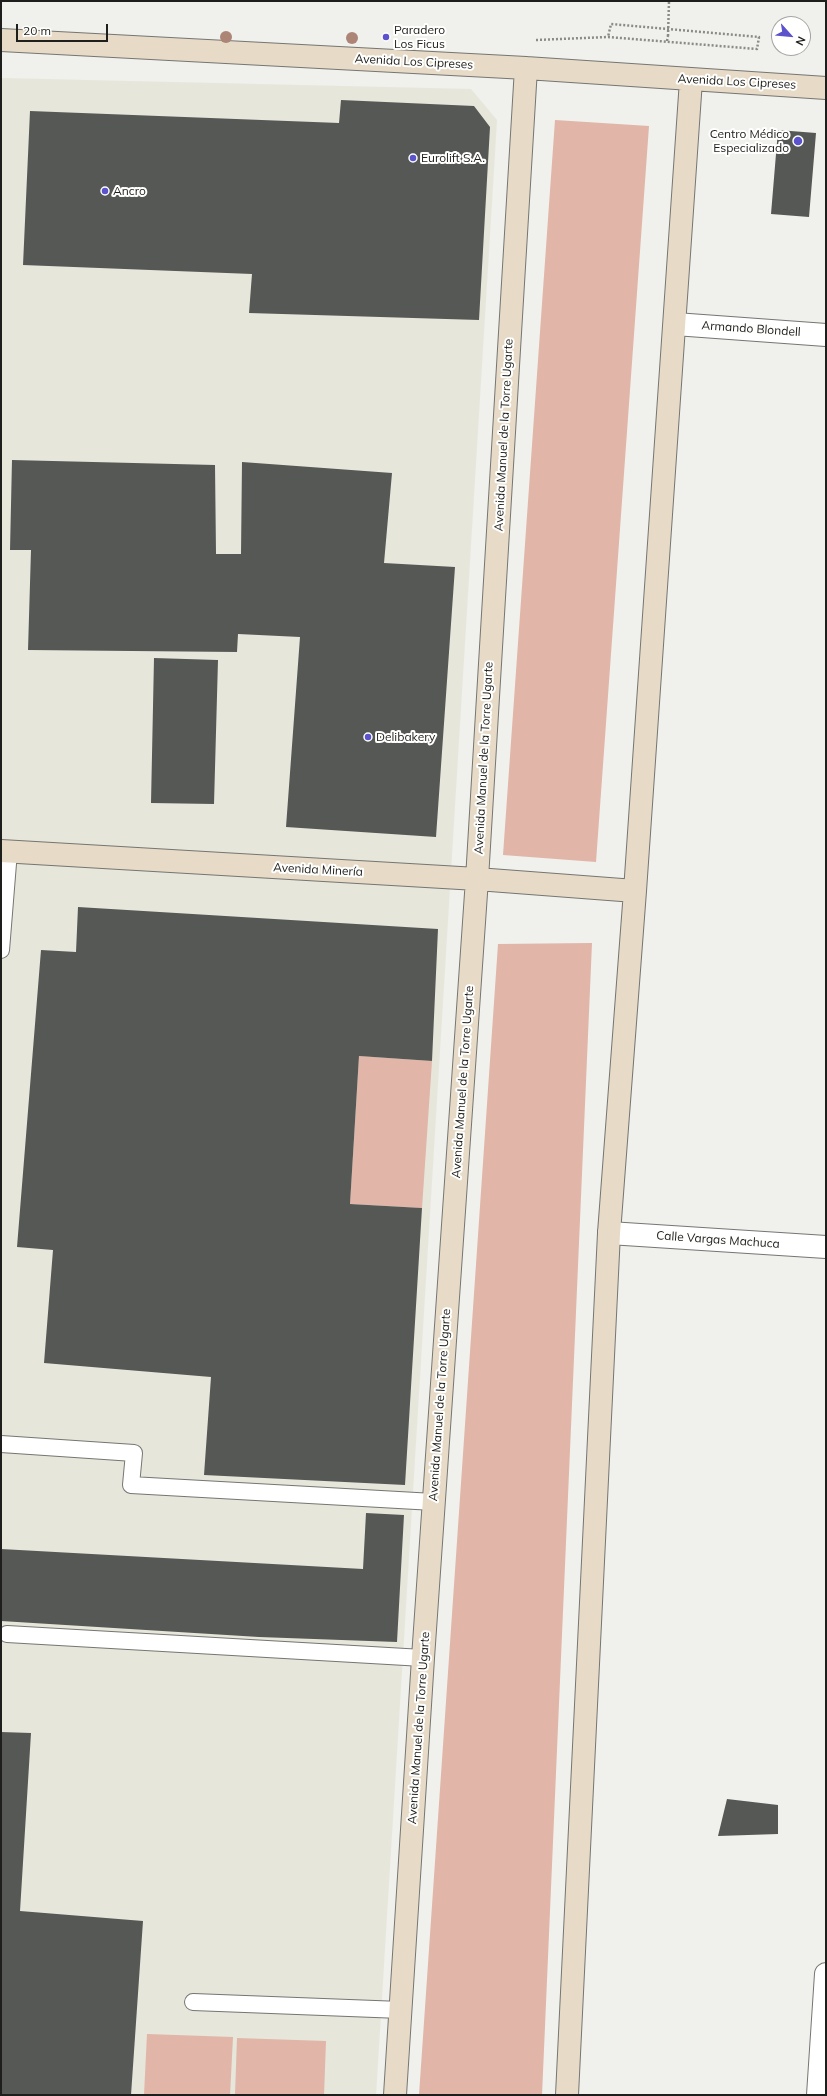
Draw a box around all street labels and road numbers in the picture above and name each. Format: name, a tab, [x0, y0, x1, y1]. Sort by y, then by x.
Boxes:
street label: Avenida Los Cipreses	[354, 52, 474, 72]
street label: Avenida Los Cipreses	[677, 72, 797, 92]
street label: Armando Blondell	[701, 318, 801, 340]
street label: Avenida Manuel de la Torre Ugarte	[492, 338, 516, 532]
street label: Avenida Manuel de la Torre Ugarte	[472, 661, 496, 855]
street label: Avenida Minería	[273, 860, 363, 880]
street label: Avenida Manuel de la Torre Ugarte	[449, 985, 477, 1179]
street label: Calle Vargas Machuca	[656, 1229, 780, 1251]
street label: Avenida Manuel de la Torre Ugarte	[426, 1308, 454, 1502]
street label: Avenida Manuel de la Torre Ugarte	[405, 1631, 433, 1825]

